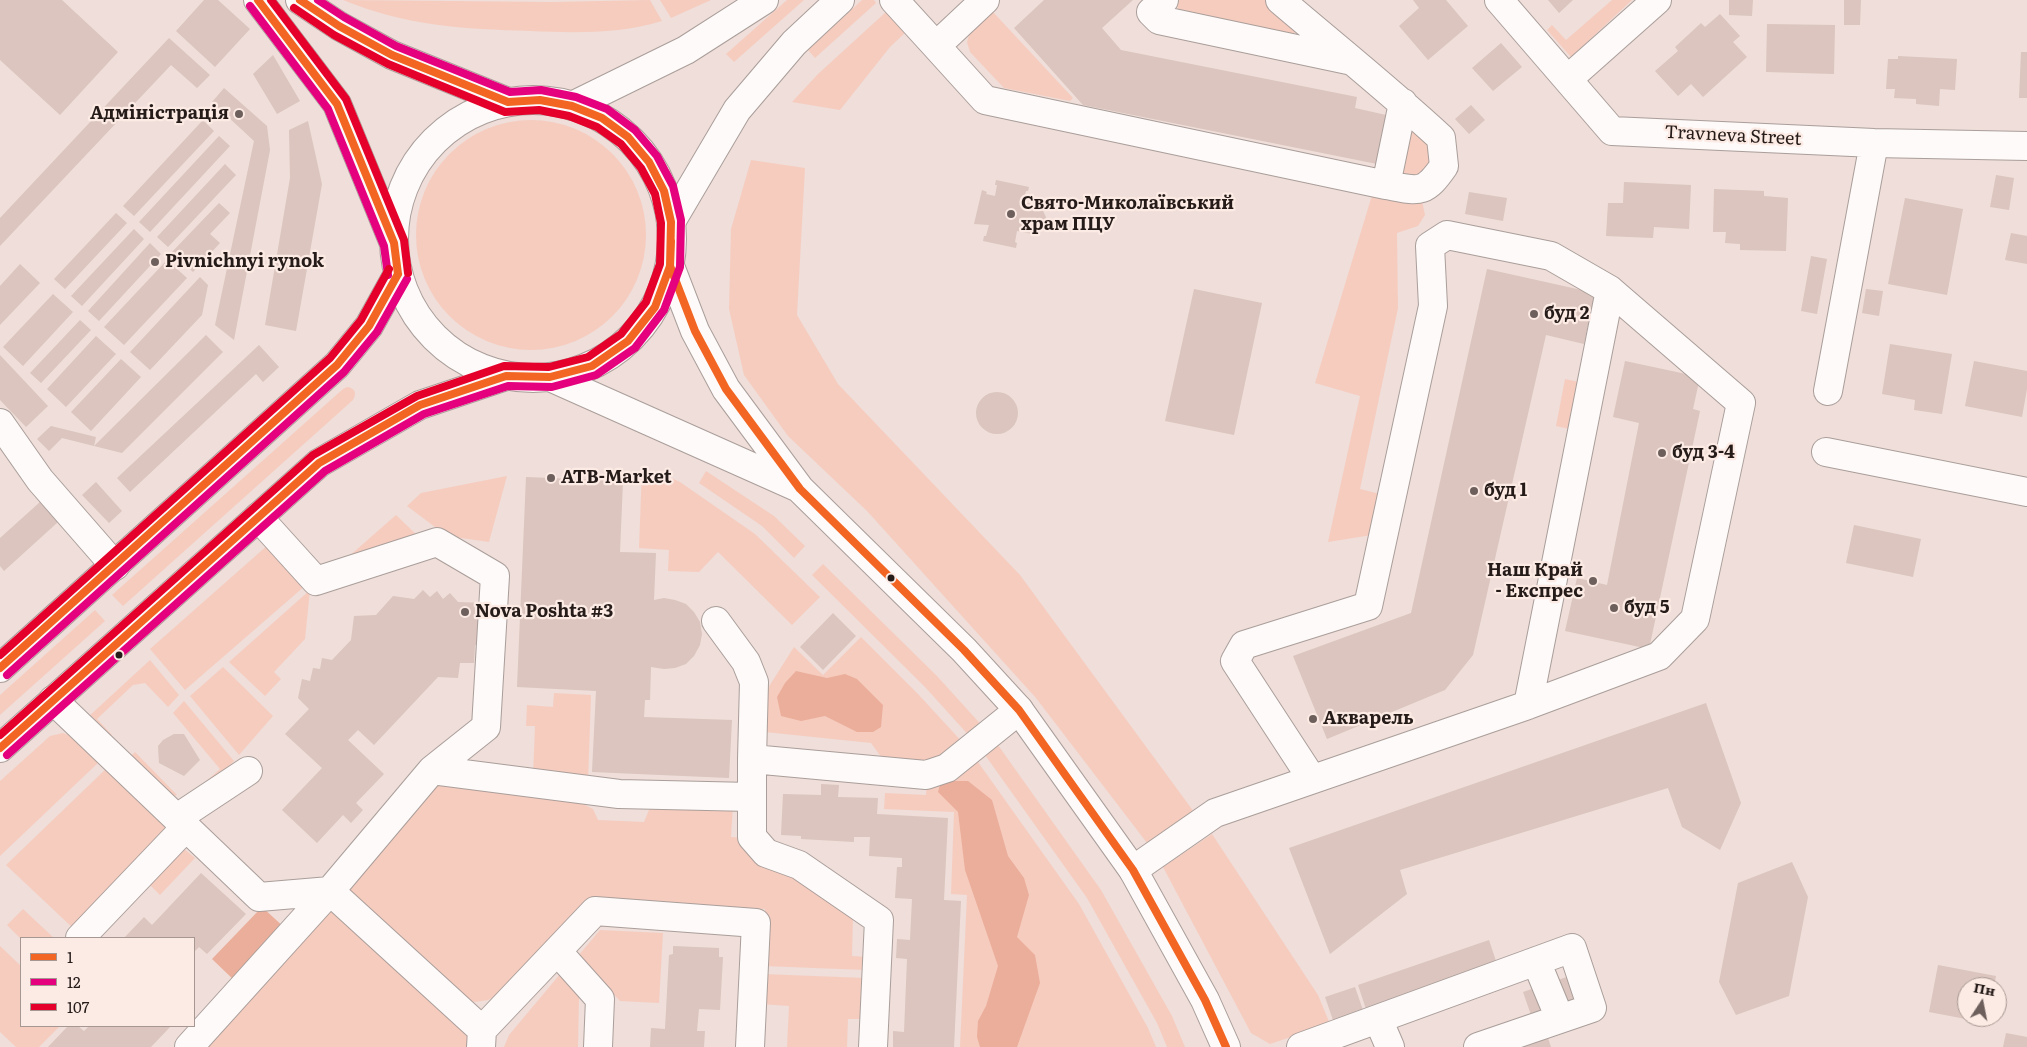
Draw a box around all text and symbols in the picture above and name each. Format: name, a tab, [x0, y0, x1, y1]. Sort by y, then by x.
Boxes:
place label: Адміністрація	[90, 103, 229, 125]
marker: Адміністрація	[233, 108, 245, 120]
street label: Travneva Street	[1664, 122, 1802, 150]
place label: Свято-Миколаївський храм ПЦУ	[1021, 193, 1234, 235]
marker: Свято-Миколаївський храм ПЦУ	[1005, 208, 1017, 220]
place label: Pivnichnyi rynok	[165, 251, 324, 273]
marker: Pivnichnyi rynok	[149, 256, 161, 268]
place label: буд 2	[1544, 303, 1590, 325]
marker: буд 2	[1528, 308, 1540, 320]
place label: буд 3-4	[1672, 442, 1735, 464]
marker: буд 3-4	[1656, 447, 1668, 459]
place label: ATB-Market	[561, 467, 672, 489]
marker: ATB-Market	[545, 472, 557, 484]
place label: буд 1	[1484, 480, 1527, 502]
marker: буд 1	[1468, 485, 1480, 497]
place label: Наш Край - Експрес	[1487, 560, 1583, 602]
unlabelled marker	[886, 573, 896, 583]
marker: Наш Край - Експрес	[1587, 575, 1599, 587]
place label: буд 5	[1624, 597, 1670, 619]
place label: Nova Poshta #3	[475, 601, 613, 623]
marker: буд 5	[1608, 602, 1620, 614]
marker: Nova Poshta #3	[459, 606, 471, 618]
unlabelled marker	[114, 650, 124, 660]
place label: Акварель	[1323, 708, 1414, 730]
marker: Акварель	[1307, 713, 1319, 725]
legend	[20, 937, 195, 1027]
text: 1	[67, 945, 73, 968]
text: 12	[67, 970, 81, 993]
text: Пн	[1972, 976, 1997, 1000]
north arrow	[1957, 977, 2007, 1027]
text: 107	[67, 995, 89, 1018]

